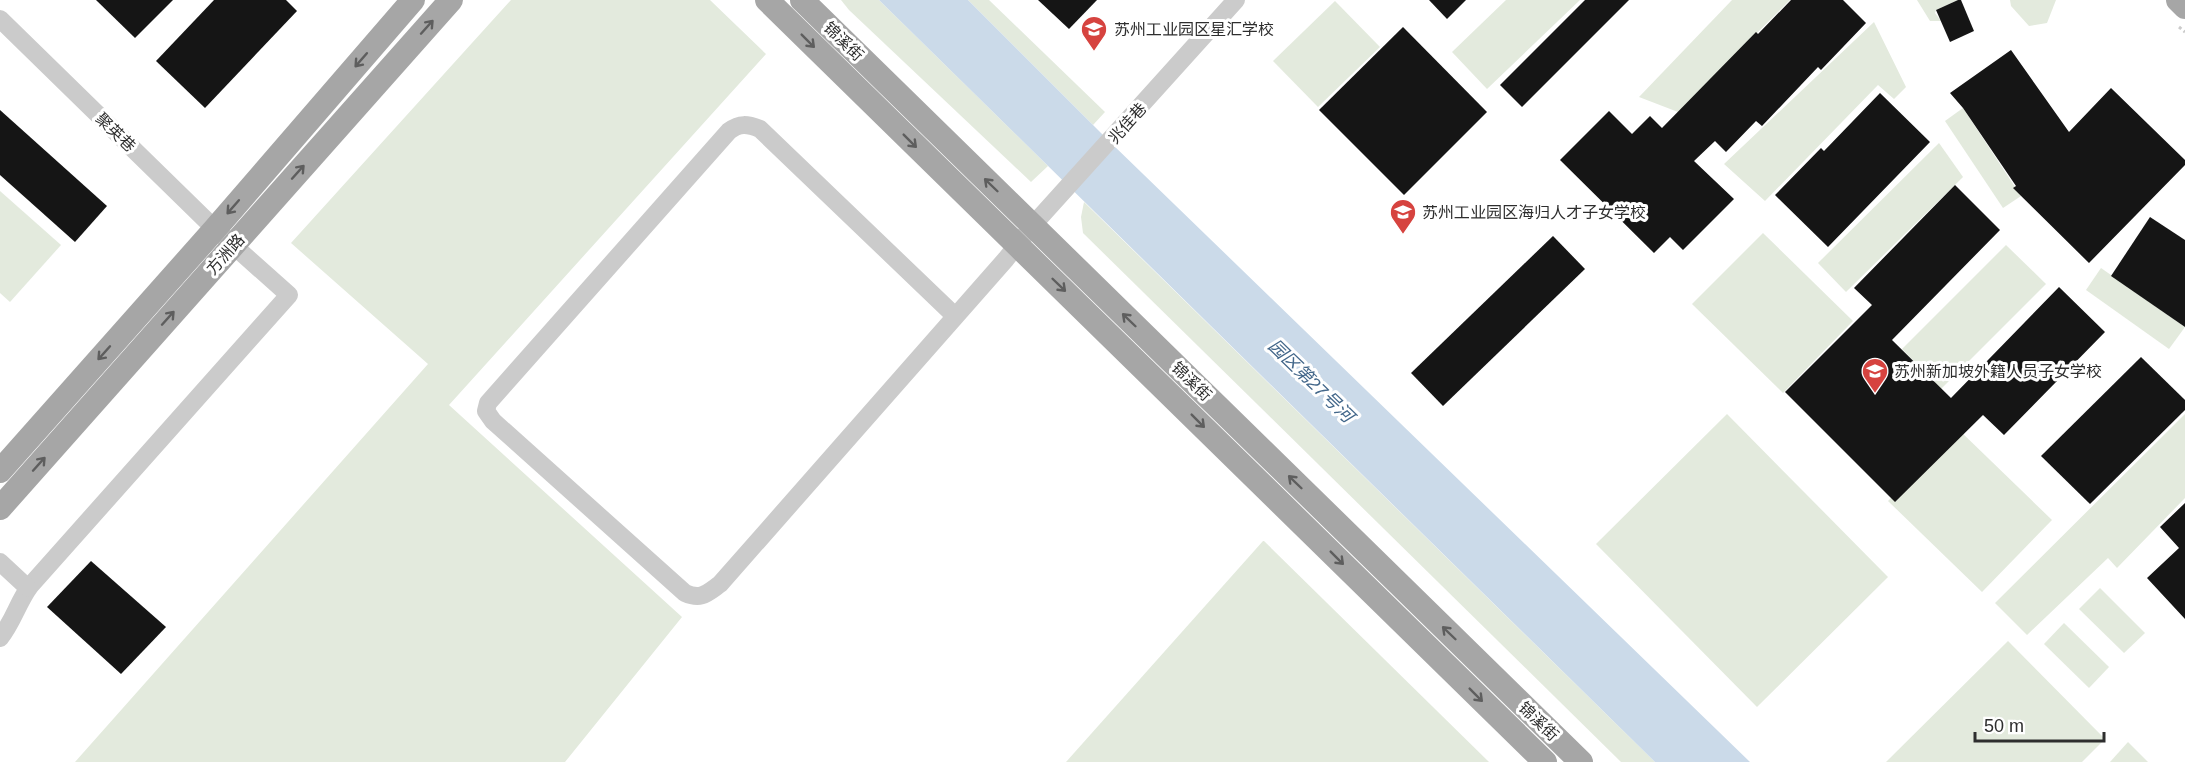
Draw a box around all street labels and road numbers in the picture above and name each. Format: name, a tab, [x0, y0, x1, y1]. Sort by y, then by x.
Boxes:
street label: 锦溪街	[820, 19, 867, 64]
street label: 兆佳巷	[1105, 100, 1150, 147]
street label: 聚英巷	[92, 110, 139, 155]
street label: 方洲路	[203, 231, 248, 278]
street label: 锦溪街	[1168, 359, 1215, 404]
street label: 锦溪街	[1515, 699, 1562, 744]

